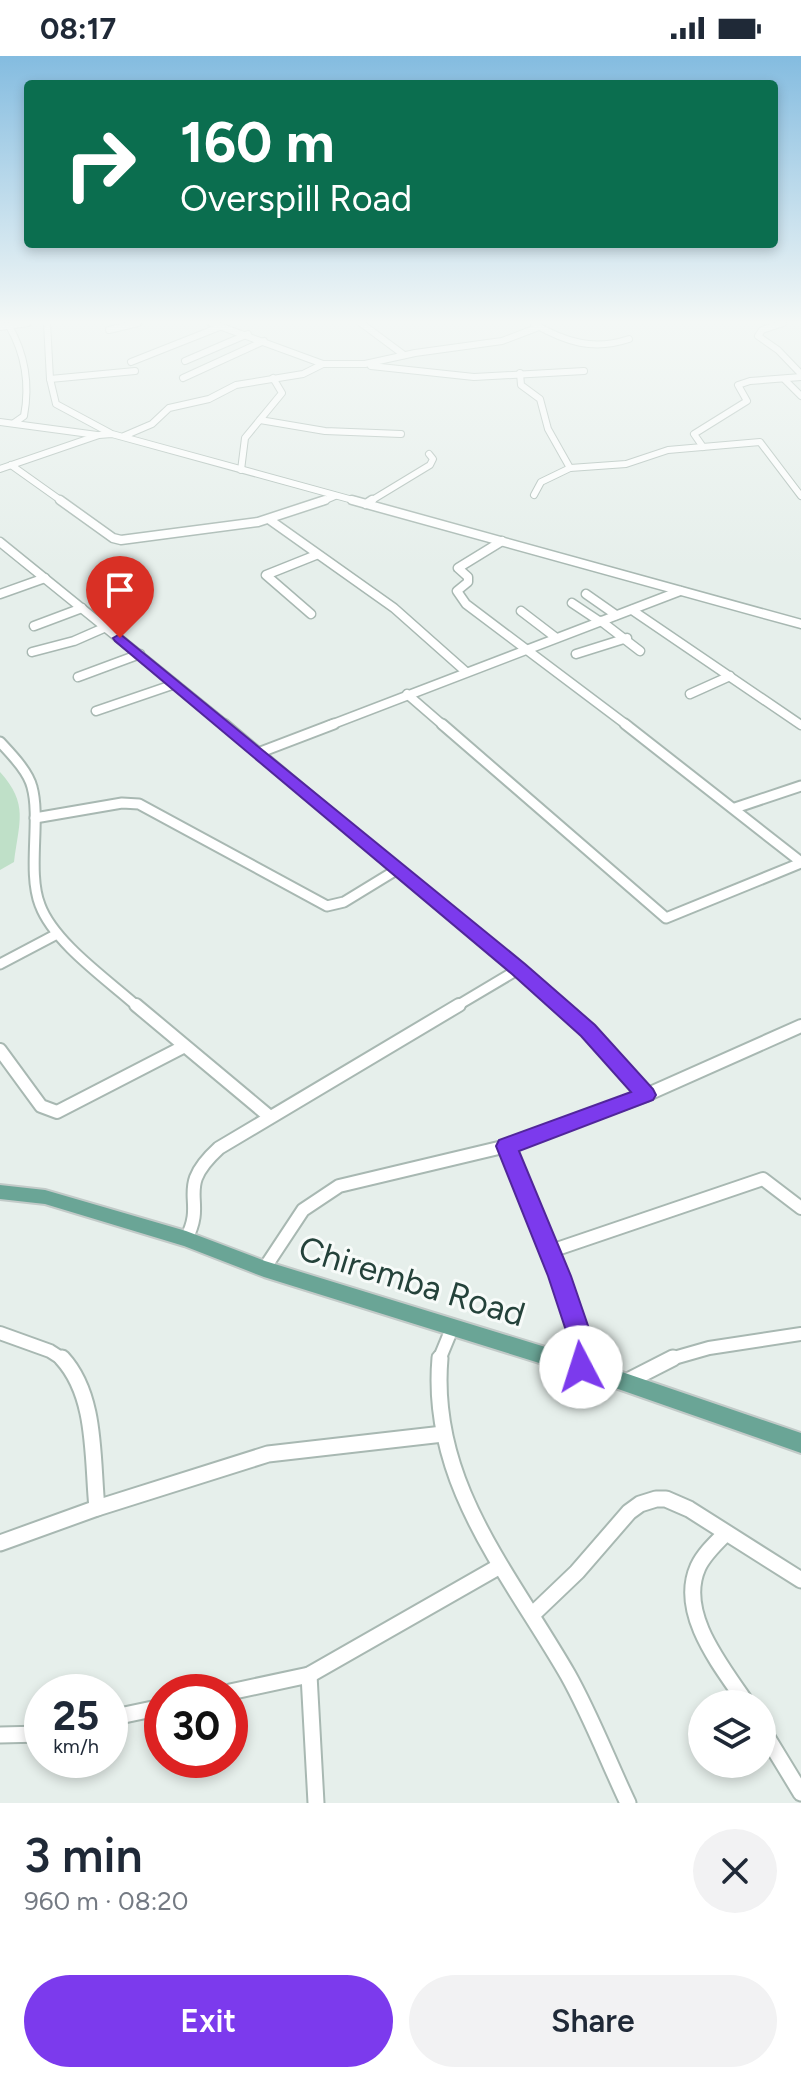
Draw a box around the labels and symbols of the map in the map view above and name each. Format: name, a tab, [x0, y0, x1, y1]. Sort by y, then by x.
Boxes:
pin	[86, 556, 154, 638]
street label: Chiremba Road	[294, 1228, 530, 1335]
position arrow	[539, 1325, 623, 1409]
speed limit sign: 30	[144, 1674, 248, 1778]

